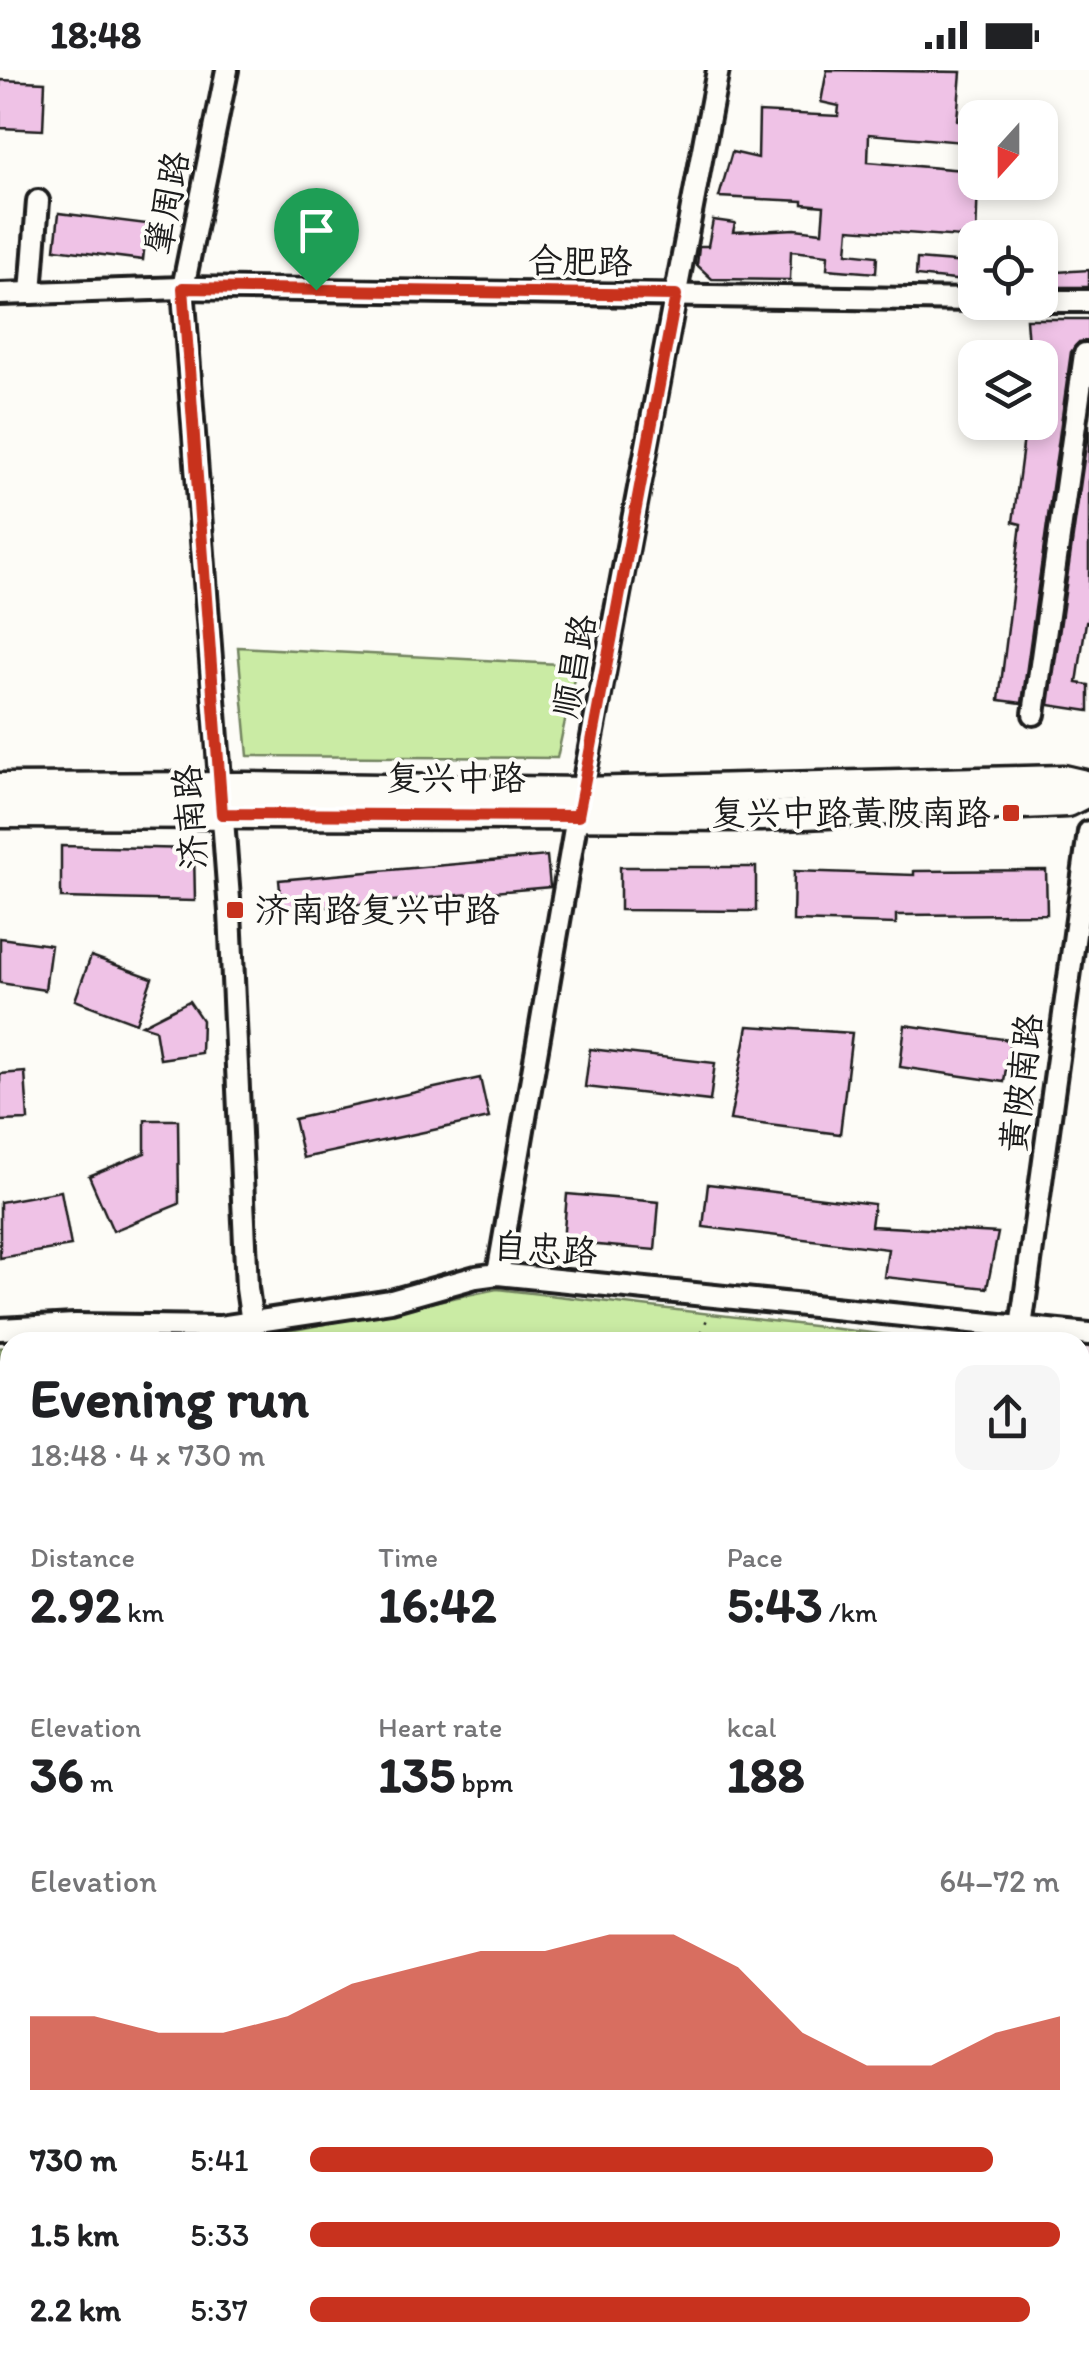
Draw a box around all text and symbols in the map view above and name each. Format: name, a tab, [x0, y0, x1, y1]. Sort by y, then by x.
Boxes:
text: 18:48	[50, 12, 141, 58]
north arrow	[958, 100, 1058, 200]
map controls	[958, 100, 1058, 440]
street label: 肇周路	[136, 147, 198, 259]
pin	[274, 188, 359, 291]
icon: arrive	[289, 203, 344, 258]
button: locate	[958, 220, 1058, 320]
street label: 合肥路	[527, 239, 633, 283]
button: layers	[958, 340, 1058, 440]
street label: 顺昌路	[543, 610, 605, 722]
street label: 复兴中路	[386, 757, 526, 799]
street label: 济南路	[165, 763, 215, 871]
place label: 复兴中路黄陂南路	[711, 792, 991, 834]
marker: 复兴中路黄陂南路	[1000, 802, 1022, 824]
place label: 济南路复兴中路	[255, 889, 500, 931]
marker: 济南路复兴中路	[224, 899, 246, 921]
street label: 黄陂南路	[992, 1011, 1050, 1155]
street label: 自忠路	[491, 1224, 599, 1274]
text: Evening run	[30, 1365, 309, 1431]
button: share	[955, 1365, 1060, 1470]
text: 18:48 · 4 × 730 m	[30, 1436, 266, 1474]
text: Distance	[30, 1540, 135, 1574]
text: Time	[378, 1540, 438, 1574]
text: Pace	[727, 1540, 783, 1574]
text: 2.92	[30, 1574, 121, 1635]
text: 16:42	[378, 1574, 497, 1635]
text: 5:43	[727, 1574, 822, 1635]
text: km	[121, 1595, 164, 1629]
text: /km	[822, 1595, 878, 1629]
text: Elevation	[30, 1710, 141, 1744]
text: Heart rate	[378, 1710, 502, 1744]
text: kcal	[727, 1710, 776, 1744]
text: 36	[30, 1744, 84, 1805]
text: 135	[378, 1744, 455, 1805]
text: 188	[727, 1744, 805, 1805]
text: m	[84, 1765, 114, 1799]
text: bpm	[455, 1765, 513, 1799]
text: Elevation	[30, 1862, 157, 1900]
text: 64–72 m	[939, 1862, 1060, 1900]
text: 730 m	[30, 2141, 117, 2179]
text: 5:41	[190, 2141, 249, 2179]
text: 1.5 km	[30, 2216, 119, 2254]
text: 5:33	[190, 2216, 250, 2254]
text: 2.2 km	[30, 2291, 121, 2329]
text: 5:37	[190, 2291, 248, 2329]

